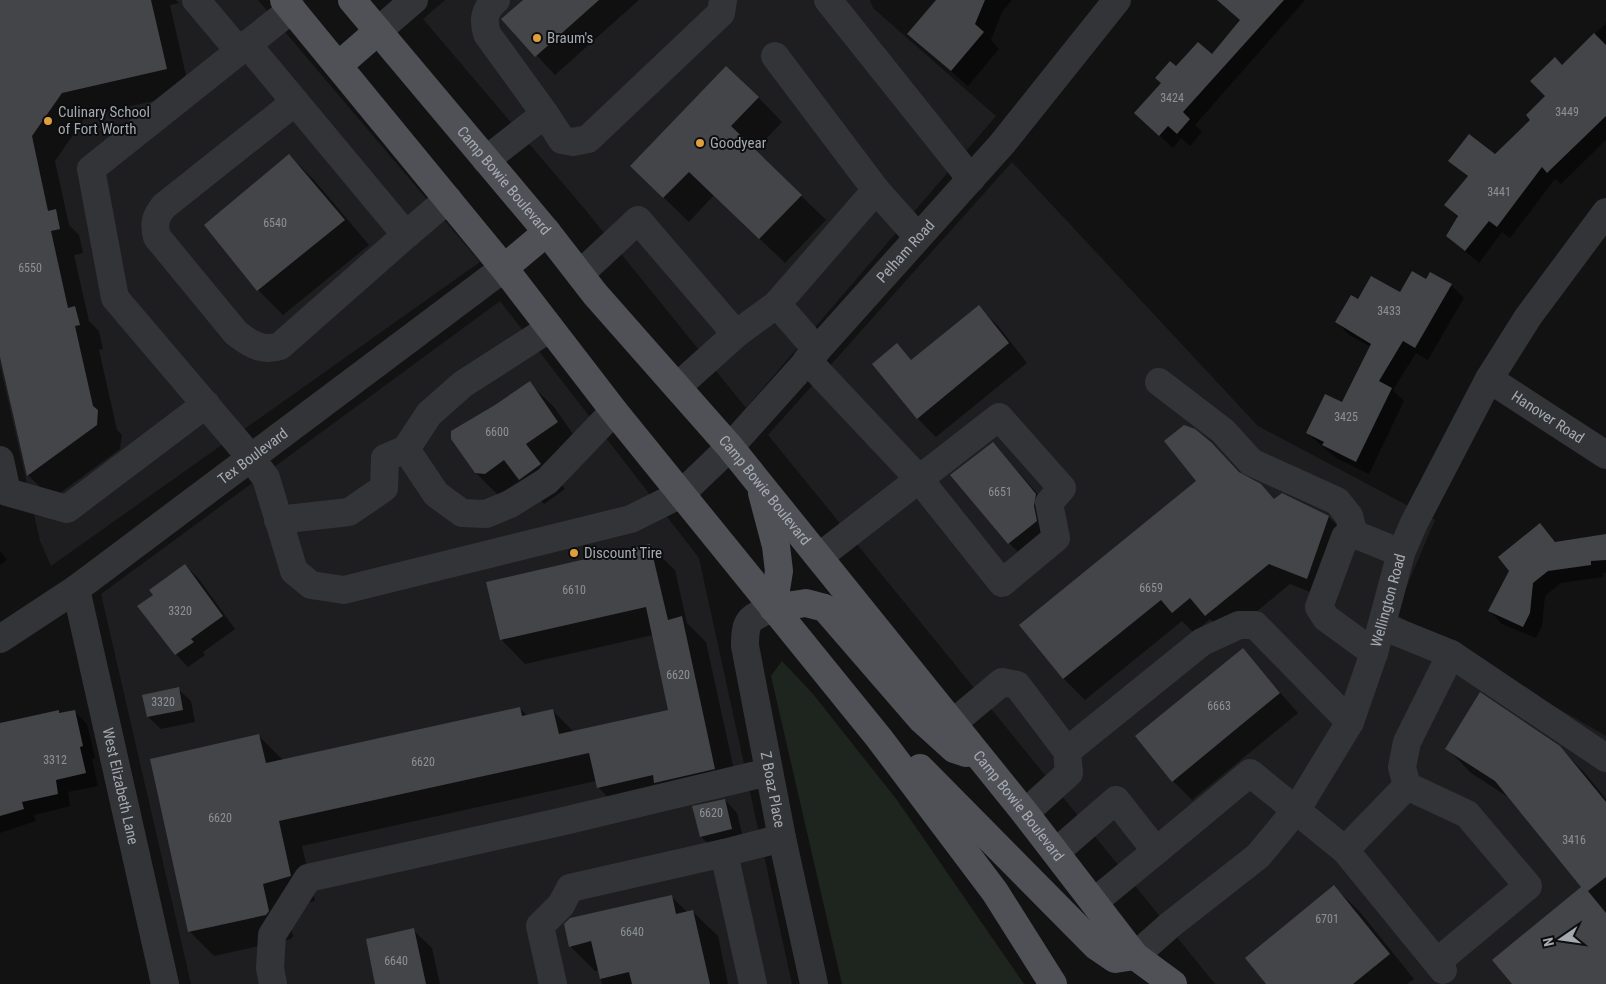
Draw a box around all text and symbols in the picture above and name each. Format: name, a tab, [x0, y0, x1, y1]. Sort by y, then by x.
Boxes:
place label: Braum's	[547, 29, 593, 47]
marker: Braum's	[531, 32, 543, 44]
house number: 3424	[1160, 91, 1184, 105]
place label: Culinary School of Fort Worth	[58, 103, 150, 138]
house number: 3449	[1555, 105, 1579, 119]
marker: Culinary School of Fort Worth	[42, 115, 54, 127]
street label: Camp Bowie Boulevard	[453, 123, 555, 239]
place label: Goodyear	[710, 134, 767, 152]
marker: Goodyear	[694, 137, 706, 149]
house number: 3441	[1487, 185, 1511, 199]
house number: 6540	[263, 216, 287, 230]
street label: Pelham Road	[873, 216, 938, 286]
house number: 6550	[18, 261, 42, 275]
house number: 3433	[1377, 304, 1401, 318]
street label: Hanover Road	[1508, 387, 1587, 447]
house number: 3425	[1334, 410, 1358, 424]
street label: Tex Boulevard	[214, 424, 291, 488]
house number: 6600	[485, 425, 509, 439]
street label: Camp Bowie Boulevard	[715, 432, 815, 549]
house number: 6651	[988, 485, 1012, 499]
place label: Discount Tire	[584, 544, 662, 562]
marker: Discount Tire	[568, 547, 580, 559]
street label: Wellington Road	[1367, 552, 1409, 649]
house number: 6659	[1139, 581, 1163, 595]
house number: 6610	[562, 583, 586, 597]
house number: 3320	[168, 604, 192, 618]
house number: 6620	[666, 668, 690, 682]
house number: 3320	[151, 695, 175, 709]
house number: 6663	[1207, 699, 1231, 713]
street label: West Elizabeth Lane	[99, 726, 142, 846]
street label: Camp Bowie Boulevard	[969, 747, 1068, 865]
street label: Z Boaz Place	[757, 750, 789, 829]
house number: 3312	[43, 753, 67, 767]
house number: 6620	[411, 755, 435, 769]
house number: 6620	[699, 806, 723, 820]
house number: 6620	[208, 811, 232, 825]
house number: 3416	[1562, 833, 1586, 847]
house number: 6701	[1315, 912, 1339, 926]
north arrow	[1536, 914, 1586, 964]
house number: 6640	[620, 925, 644, 939]
text: N	[1540, 936, 1557, 948]
house number: 6640	[384, 954, 408, 968]

